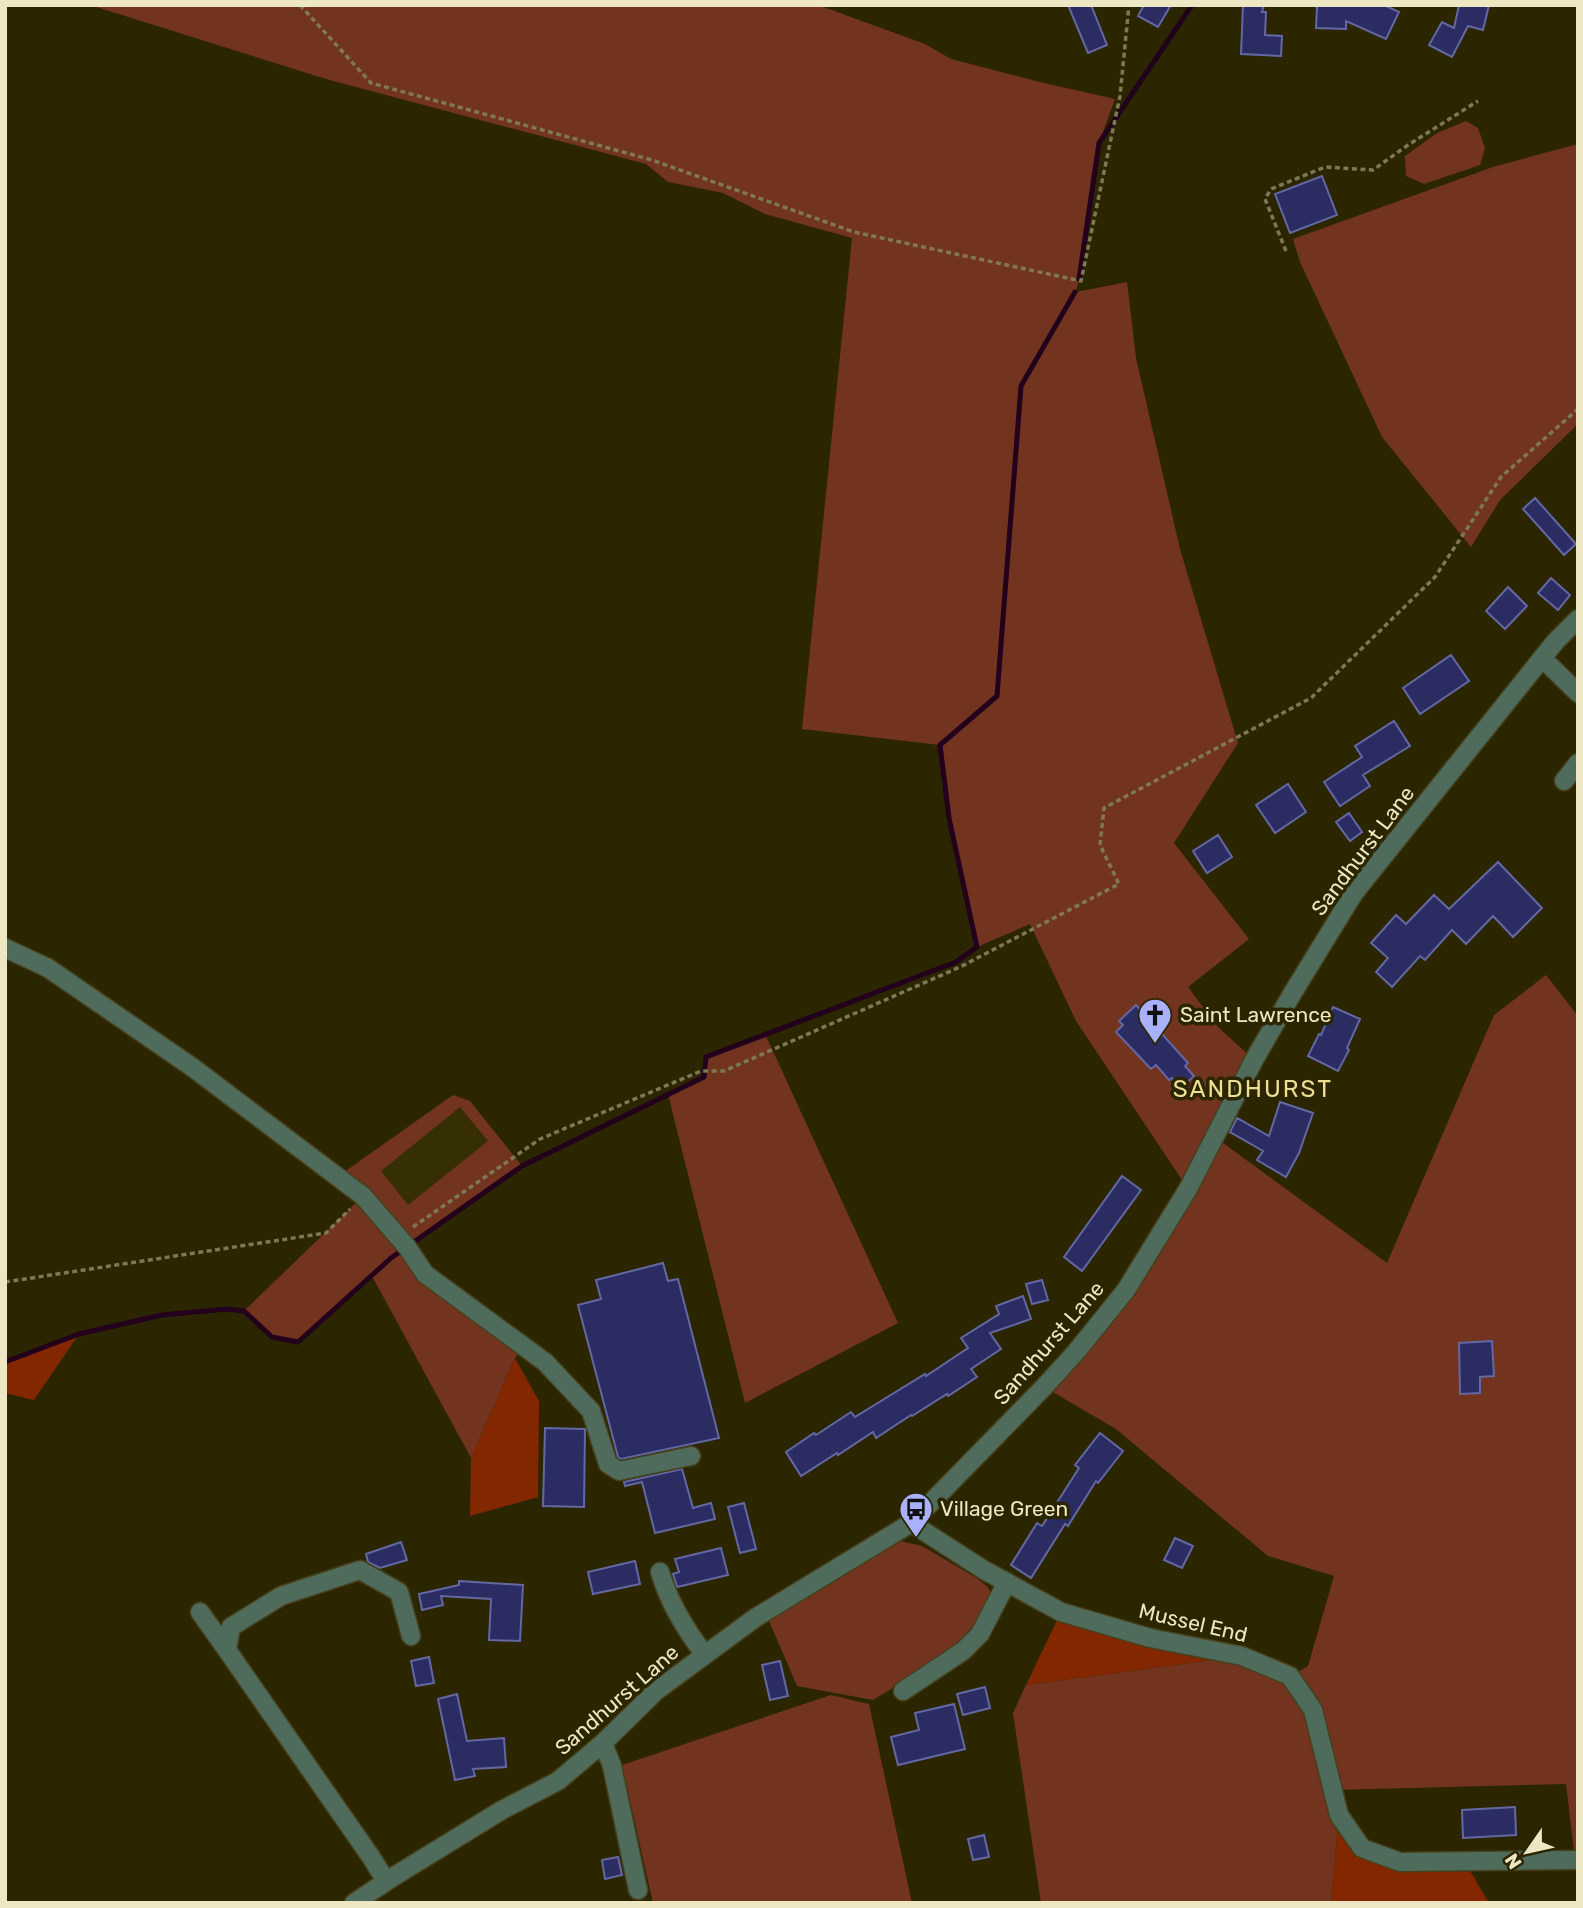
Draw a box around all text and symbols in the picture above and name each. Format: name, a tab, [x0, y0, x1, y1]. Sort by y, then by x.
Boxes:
street label: Sandhurst Lane	[1306, 781, 1419, 920]
church icon: Saint Lawrence	[1136, 996, 1174, 1045]
place label: Saint Lawrence	[1180, 1002, 1332, 1027]
district label: SANDHURST	[1173, 1075, 1333, 1103]
street label: Sandhurst Lane	[988, 1276, 1109, 1409]
bus stop icon: Village Green	[897, 1490, 935, 1539]
place label: Village Green	[940, 1496, 1068, 1521]
street label: Mussel End	[1136, 1598, 1250, 1647]
street label: Sandhurst Lane	[550, 1639, 683, 1760]
north arrow	[1492, 1817, 1562, 1887]
text: N	[1500, 1849, 1527, 1873]

